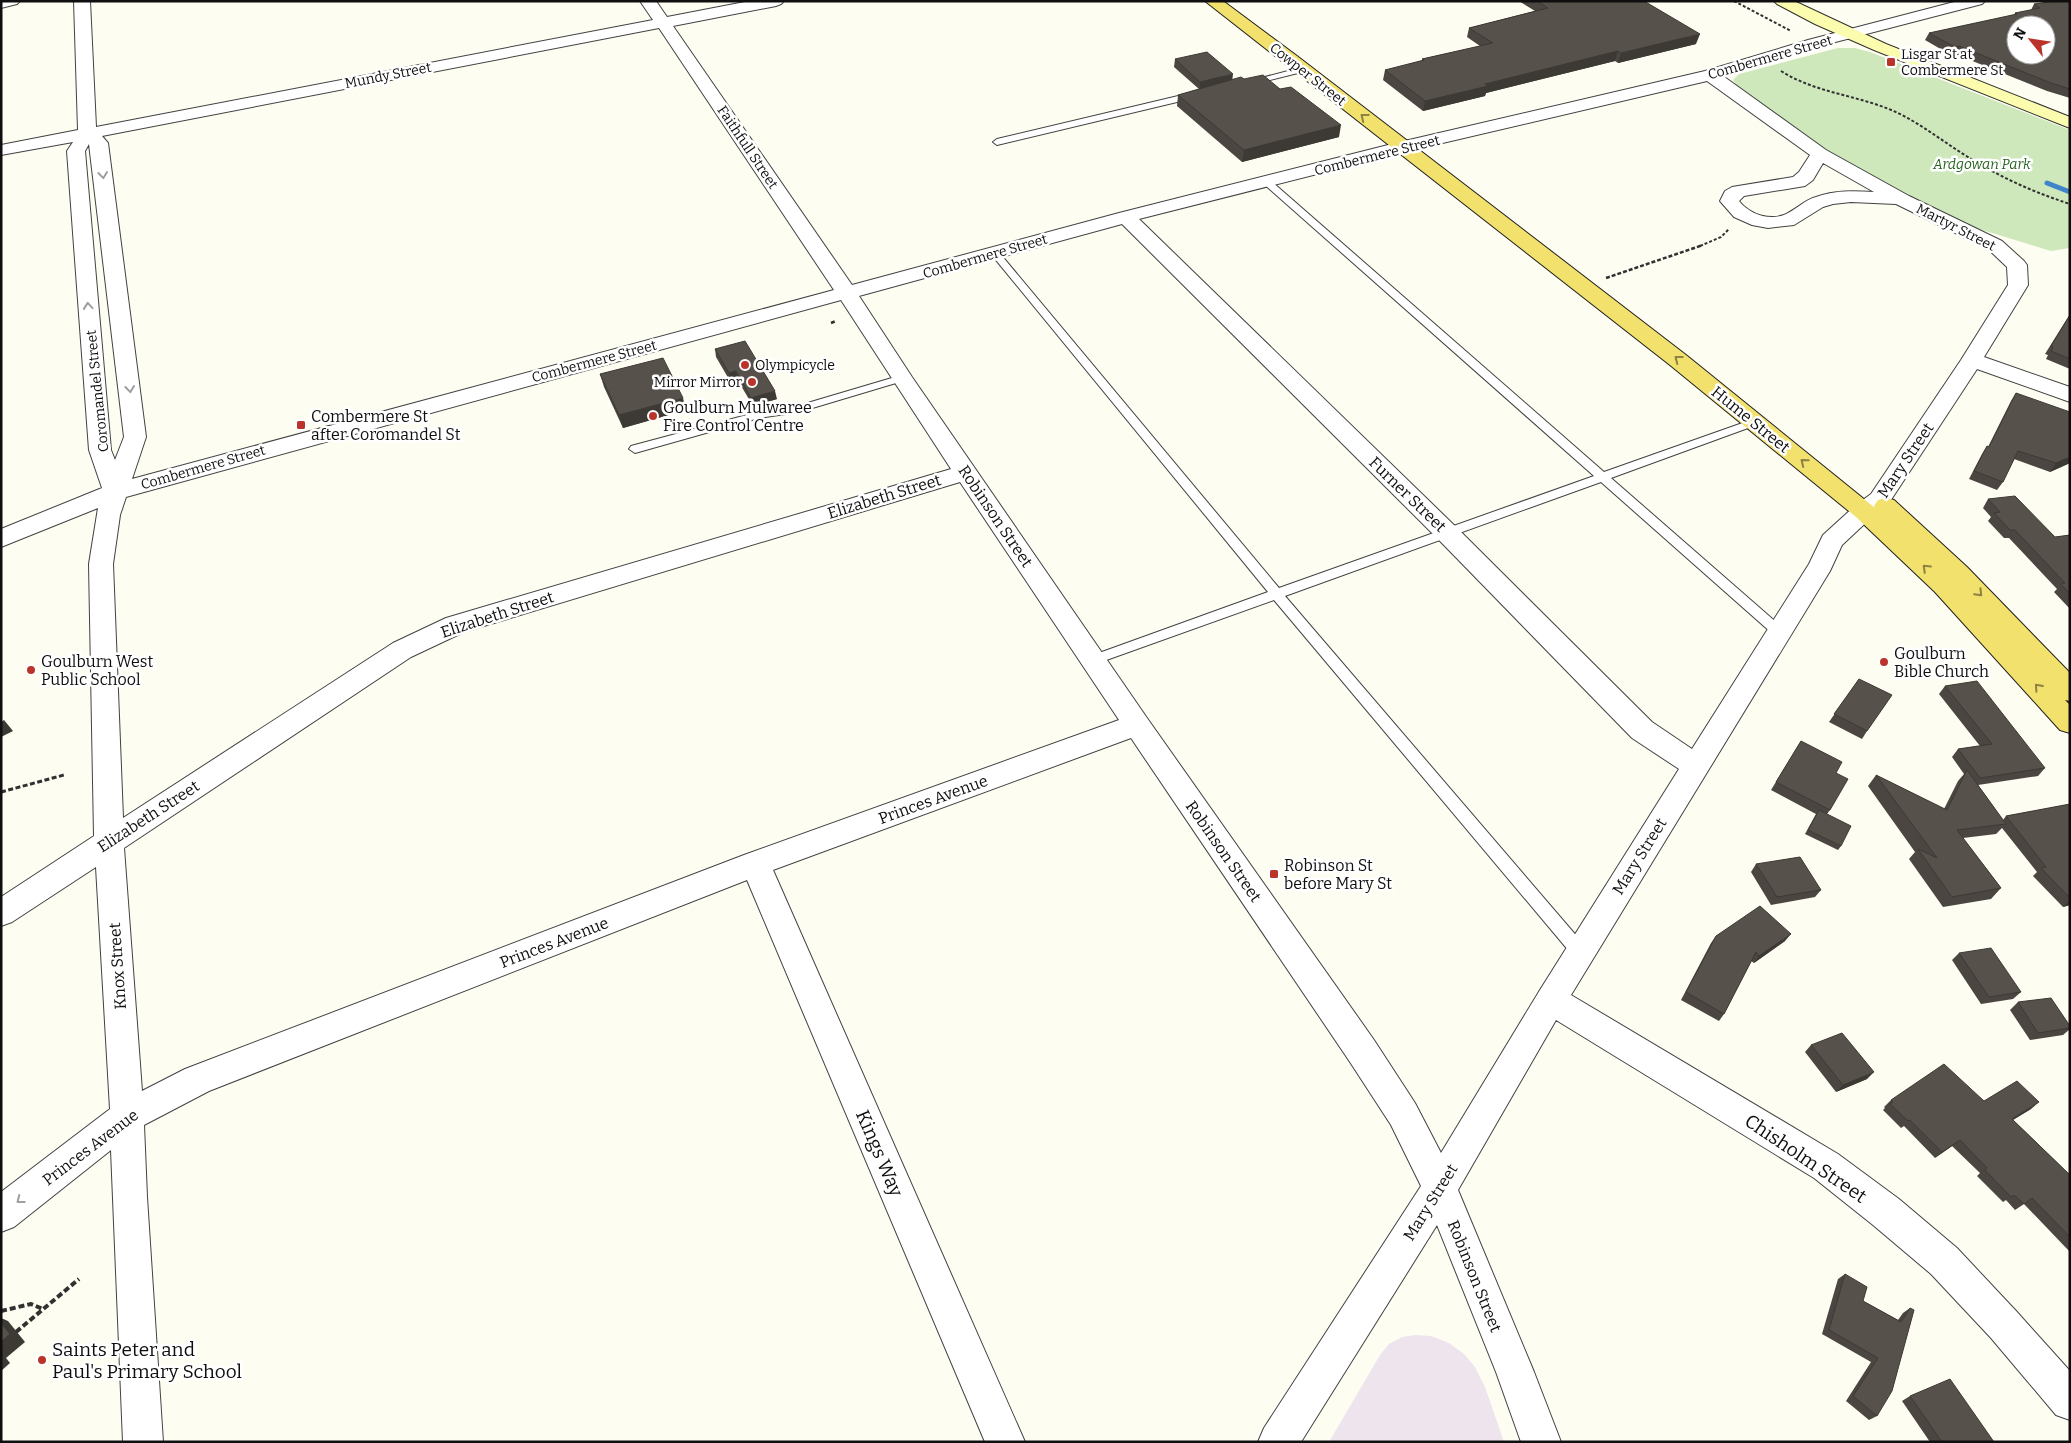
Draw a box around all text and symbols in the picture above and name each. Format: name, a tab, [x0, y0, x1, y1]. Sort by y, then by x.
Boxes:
north arrow	[2006, 15, 2056, 65]
text: N	[2010, 25, 2030, 43]
street label: Combermere Street	[1706, 32, 1834, 83]
street label: Cowper Street	[1266, 39, 1349, 109]
place label: Lisgar St at Combermere St	[1901, 46, 2003, 79]
marker: Lisgar St at Combermere St	[1885, 56, 1897, 68]
street label: Mundy Street	[343, 59, 433, 92]
street label: Faithfull Street	[713, 102, 782, 192]
one-way arrow	[1361, 115, 1370, 123]
street label: Combermere Street	[1313, 132, 1442, 179]
park label: Ardgowan Park	[1932, 156, 2031, 173]
one-way arrow	[97, 172, 108, 180]
street label: Martyr Street	[1913, 200, 1998, 255]
street label: Combermere Street	[921, 231, 1049, 282]
one-way arrow	[83, 302, 94, 310]
street label: Coromandel Street	[83, 329, 112, 453]
street label: Combermere Street	[530, 337, 658, 386]
one-way arrow	[1674, 356, 1683, 365]
place label: Olympicycle	[755, 357, 835, 374]
marker: Olympicycle	[739, 359, 751, 371]
place label: Mirror Mirror	[654, 374, 742, 391]
marker: Mirror Mirror	[746, 376, 758, 388]
street label: Hume Street	[1708, 382, 1794, 457]
one-way arrow	[124, 385, 135, 393]
place label: Goulburn Mulwaree Fire Control Centre	[663, 398, 812, 435]
place label: Combermere St after Coromandel St	[311, 407, 461, 444]
marker: Goulburn Mulwaree Fire Control Centre	[647, 410, 659, 422]
marker: Combermere St after Coromandel St	[295, 419, 307, 431]
street label: Mary Street	[1873, 419, 1938, 502]
street label: Combermere Street	[139, 442, 267, 493]
street label: Furner Street	[1365, 453, 1450, 536]
one-way arrow	[1800, 458, 1809, 467]
street label: Robinson Street	[954, 462, 1037, 571]
street label: Elizabeth Street	[825, 470, 943, 523]
one-way arrow	[1923, 565, 1932, 574]
street label: Elizabeth Street	[438, 587, 556, 642]
one-way arrow	[1973, 588, 1982, 597]
place label: Goulburn Bible Church	[1894, 644, 1989, 681]
place label: Goulburn West Public School	[41, 652, 153, 689]
marker: Goulburn Bible Church	[1878, 656, 1890, 668]
marker: Goulburn West Public School	[25, 664, 37, 676]
one-way arrow	[2035, 683, 2044, 692]
street label: Princes Avenue	[876, 771, 990, 828]
street label: Elizabeth Street	[94, 776, 203, 856]
street label: Robinson Street	[1182, 797, 1266, 906]
street label: Mary Street	[1608, 814, 1671, 898]
place label: Robinson St before Mary St	[1284, 856, 1392, 893]
marker: Robinson St before Mary St	[1268, 868, 1280, 880]
street label: Princes Avenue	[497, 913, 611, 972]
street label: Knox Street	[105, 922, 130, 1010]
street label: Princes Avenue	[39, 1105, 142, 1190]
street label: Kings Way	[851, 1106, 908, 1201]
street label: Chisholm Street	[1740, 1109, 1871, 1208]
street label: Mary Street	[1399, 1160, 1462, 1244]
one-way arrow	[17, 1194, 26, 1202]
street label: Robinson Street	[1443, 1218, 1506, 1335]
place label: Saints Peter and Paul's Primary School	[52, 1338, 242, 1383]
marker: Saints Peter and Paul's Primary School	[36, 1354, 48, 1366]

